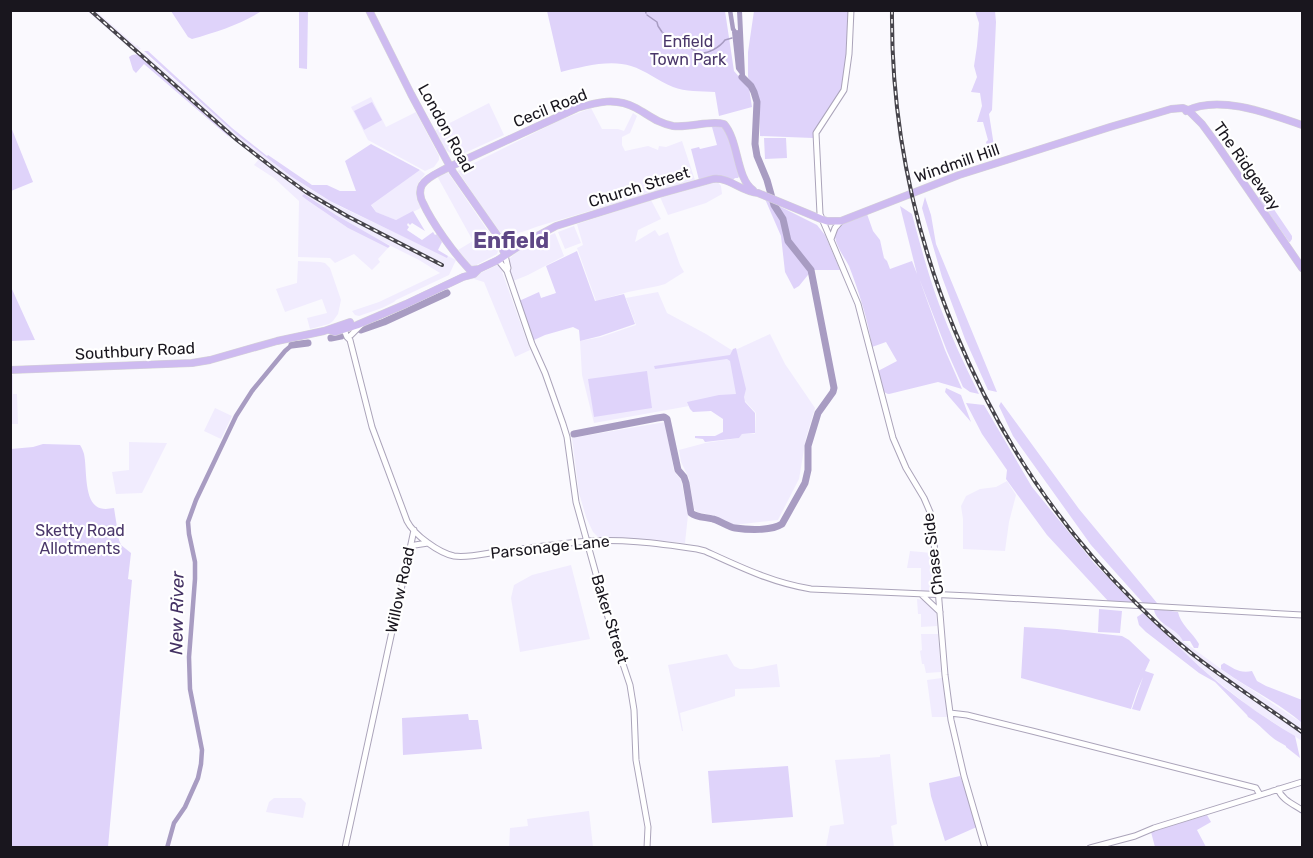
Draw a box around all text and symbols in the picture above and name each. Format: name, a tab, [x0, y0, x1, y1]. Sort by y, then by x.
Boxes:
park label: Enfield Town Park	[650, 32, 727, 69]
street label: London Road	[414, 81, 478, 175]
street label: Cecil Road	[510, 85, 590, 131]
street label: The Ridgeway	[1209, 118, 1285, 214]
street label: Windmill Hill	[912, 140, 1002, 186]
street label: Church Street	[586, 163, 692, 211]
district label: Enfield	[473, 227, 549, 254]
street label: Southbury Road	[74, 338, 196, 364]
street label: Chase Side	[919, 512, 947, 596]
park label: Sketty Road Allotments	[35, 521, 125, 558]
street label: Parsonage Lane	[489, 531, 611, 563]
street label: Willow Road	[382, 545, 418, 635]
water label: New River	[165, 570, 189, 655]
street label: Baker Street	[587, 572, 633, 666]

